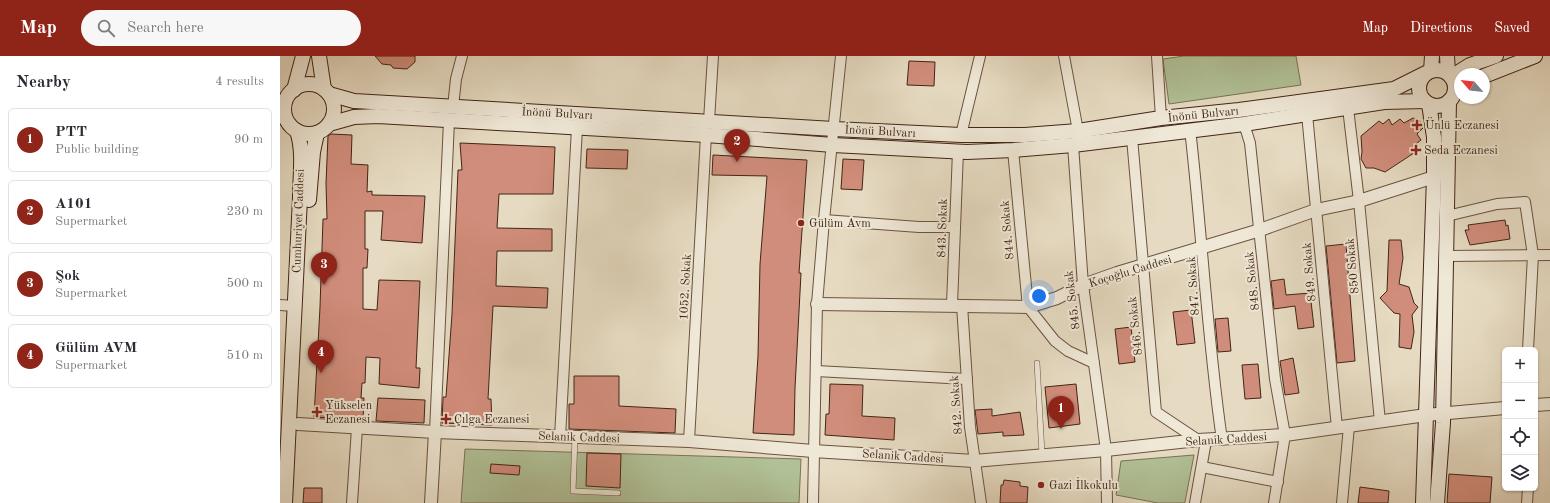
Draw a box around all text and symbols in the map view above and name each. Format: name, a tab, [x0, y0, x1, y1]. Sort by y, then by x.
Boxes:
search box	[81, 10, 361, 46]
icon: search	[95, 17, 117, 39]
text: Map	[20, 19, 57, 38]
text: Search here	[127, 21, 204, 36]
text: Map	[1362, 21, 1388, 35]
text: Directions	[1410, 21, 1472, 35]
text: Saved	[1494, 21, 1530, 35]
north arrow	[1454, 68, 1490, 104]
text: Nearby	[16, 74, 71, 91]
text: 4 results	[215, 75, 264, 88]
street label: İnönü Bulvarı	[1167, 101, 1239, 125]
street label: İnönü Bulvarı	[521, 102, 593, 122]
place label: Ünlü Eczanesi	[1425, 116, 1499, 132]
street label: İnönü Bulvarı	[844, 120, 916, 140]
marker: Ünlü Eczanesi	[1412, 120, 1422, 130]
text: PTT	[55, 125, 87, 140]
pin: 2	[724, 129, 750, 162]
text: 1	[26, 133, 34, 146]
text: 90 m	[234, 133, 263, 146]
text: Public building	[55, 143, 139, 156]
marker: Seda Eczanesi	[1411, 145, 1421, 155]
place label: Seda Eczanesi	[1424, 145, 1498, 157]
street label: Cumhuriyet Caddesi	[291, 169, 307, 273]
text: A101	[55, 197, 92, 212]
street label: 843. Sokak	[936, 198, 950, 258]
street label: 844. Sokak	[999, 200, 1017, 260]
text: 2	[26, 205, 34, 218]
text: 230 m	[226, 205, 263, 218]
text: Supermarket	[55, 215, 127, 228]
marker: Gülüm Avm	[796, 218, 806, 228]
place label: Gülüm Avm	[809, 218, 871, 230]
street label: 850 Sokak	[1344, 237, 1361, 294]
street label: 849. Sokak	[1301, 242, 1319, 302]
street label: 848. Sokak	[1244, 251, 1262, 311]
pin: 3	[311, 252, 337, 285]
street label: 1052. Sokak	[677, 254, 694, 321]
street label: Koçoğlu Caddesi	[1087, 254, 1173, 290]
street label: 847. Sokak	[1186, 256, 1202, 316]
text: Şok	[55, 269, 80, 284]
street label: 845. Sokak	[1062, 270, 1083, 330]
text: 3	[26, 277, 34, 290]
text: 500 m	[226, 277, 263, 290]
your location	[1029, 286, 1049, 306]
text: Supermarket	[55, 287, 127, 300]
street label: 846. Sokak	[1127, 296, 1145, 356]
pin: 4	[308, 340, 334, 373]
text: Gülüm AVM	[55, 341, 137, 356]
map controls	[1502, 347, 1538, 491]
button: +	[1502, 347, 1538, 383]
text: 4	[26, 349, 34, 362]
text: 510 m	[226, 349, 263, 362]
text: Supermarket	[55, 359, 127, 372]
street label: 842. Sokak	[949, 375, 965, 435]
button: −	[1502, 383, 1538, 419]
pin: 1	[1048, 396, 1074, 429]
place label: Yükselen Eczanesi	[325, 400, 373, 426]
marker: Yükselen Eczanesi	[312, 407, 322, 417]
marker: Çılga Eczanesi	[441, 414, 451, 424]
place label: Çılga Eczanesi	[454, 414, 529, 426]
button: locate	[1502, 419, 1538, 455]
street label: Selanik Caddesi	[538, 431, 620, 445]
street label: Selanik Caddesi	[1185, 431, 1267, 449]
street label: Selanik Caddesi	[862, 448, 944, 466]
button: layers	[1502, 455, 1538, 491]
place label: Gazi İlkokulu	[1049, 476, 1118, 492]
marker: Gazi İlkokulu	[1036, 480, 1046, 490]

